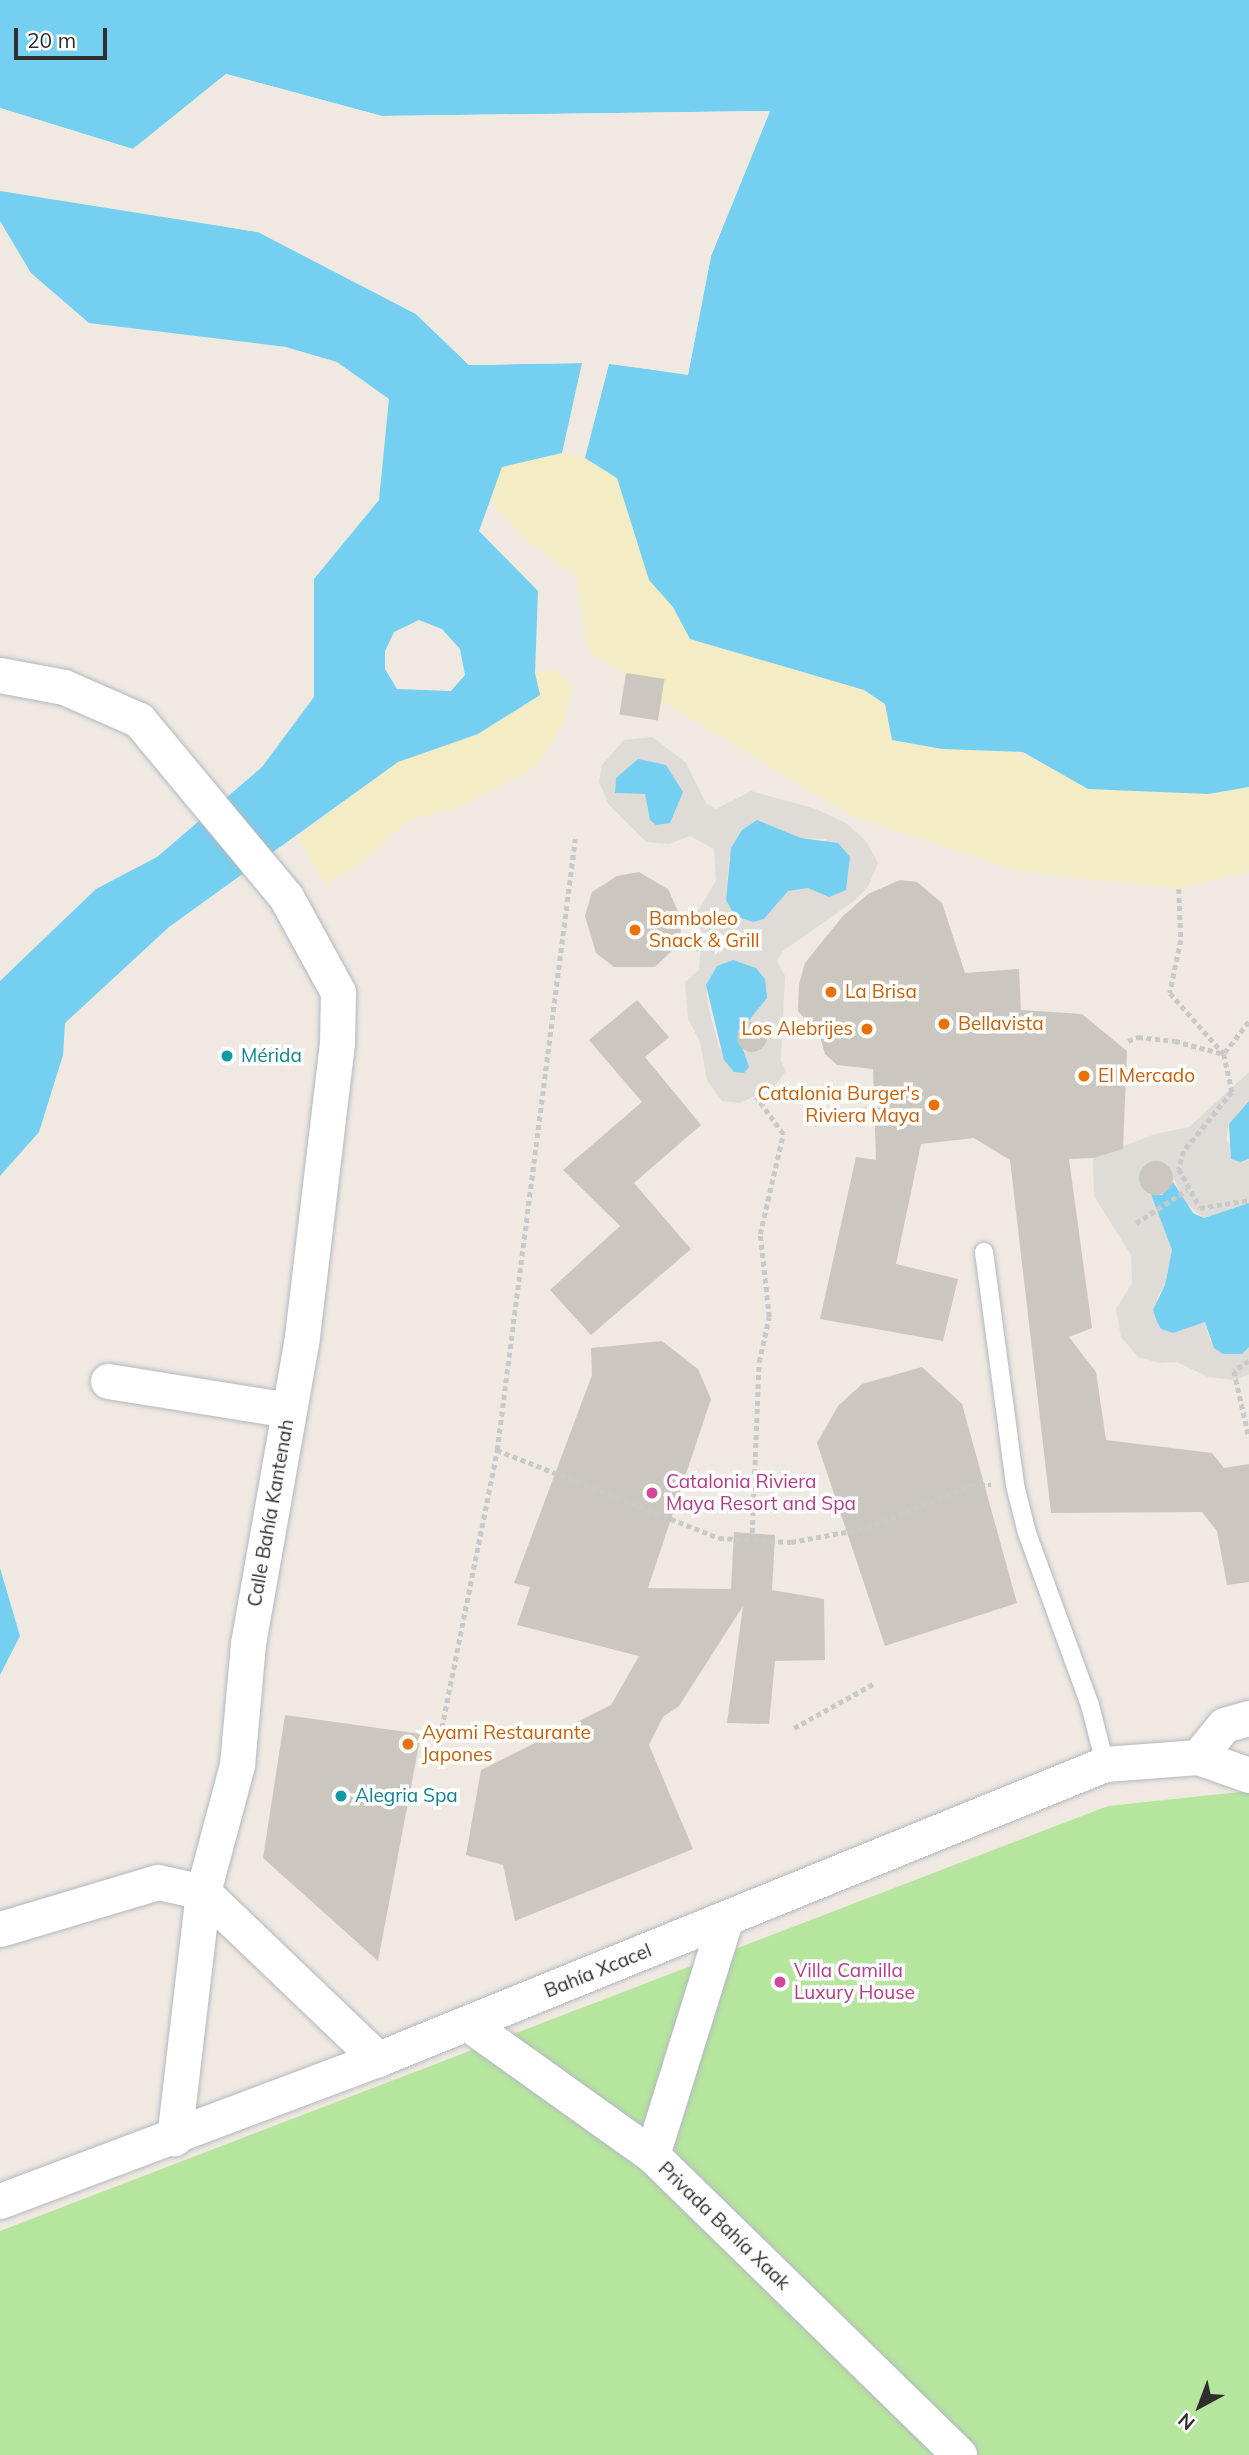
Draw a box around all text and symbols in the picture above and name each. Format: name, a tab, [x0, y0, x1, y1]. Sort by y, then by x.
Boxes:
scale bar	[18, 14, 110, 58]
text: 20 m	[27, 27, 76, 53]
place label: Bamboleo Snack & Grill	[649, 908, 760, 952]
marker: Bamboleo Snack & Grill	[627, 922, 643, 938]
place label: La Brisa	[845, 981, 917, 1003]
marker: La Brisa	[823, 984, 839, 1000]
place label: Bellavista	[958, 1013, 1044, 1035]
marker: Bellavista	[936, 1016, 952, 1032]
place label: Los Alebrijes	[742, 1018, 853, 1040]
marker: Los Alebrijes	[859, 1021, 875, 1037]
place label: Mérida	[241, 1045, 302, 1067]
marker: Mérida	[219, 1048, 235, 1064]
place label: El Mercado	[1098, 1065, 1195, 1087]
marker: El Mercado	[1076, 1068, 1092, 1084]
place label: Catalonia Burger's Riviera Maya	[758, 1083, 920, 1127]
marker: Catalonia Burger's Riviera Maya	[926, 1097, 942, 1113]
street label: Calle Bahía Kantenah	[243, 1418, 299, 1608]
place label: Catalonia Riviera Maya Resort and Spa	[666, 1471, 856, 1515]
marker: Catalonia Riviera Maya Resort and Spa	[644, 1485, 660, 1501]
place label: Ayami Restaurante Japones	[422, 1722, 591, 1766]
marker: Ayami Restaurante Japones	[400, 1736, 416, 1752]
place label: Alegria Spa	[355, 1785, 458, 1807]
marker: Alegria Spa	[333, 1788, 349, 1804]
street label: Bahía Xcacel	[541, 1939, 655, 2003]
place label: Villa Camilla Luxury House	[794, 1960, 915, 2004]
marker: Villa Camilla Luxury House	[772, 1974, 788, 1990]
street label: Privada Bahía Xaak	[654, 2157, 794, 2295]
north arrow	[1165, 2371, 1235, 2441]
text: N	[1173, 2408, 1200, 2436]

